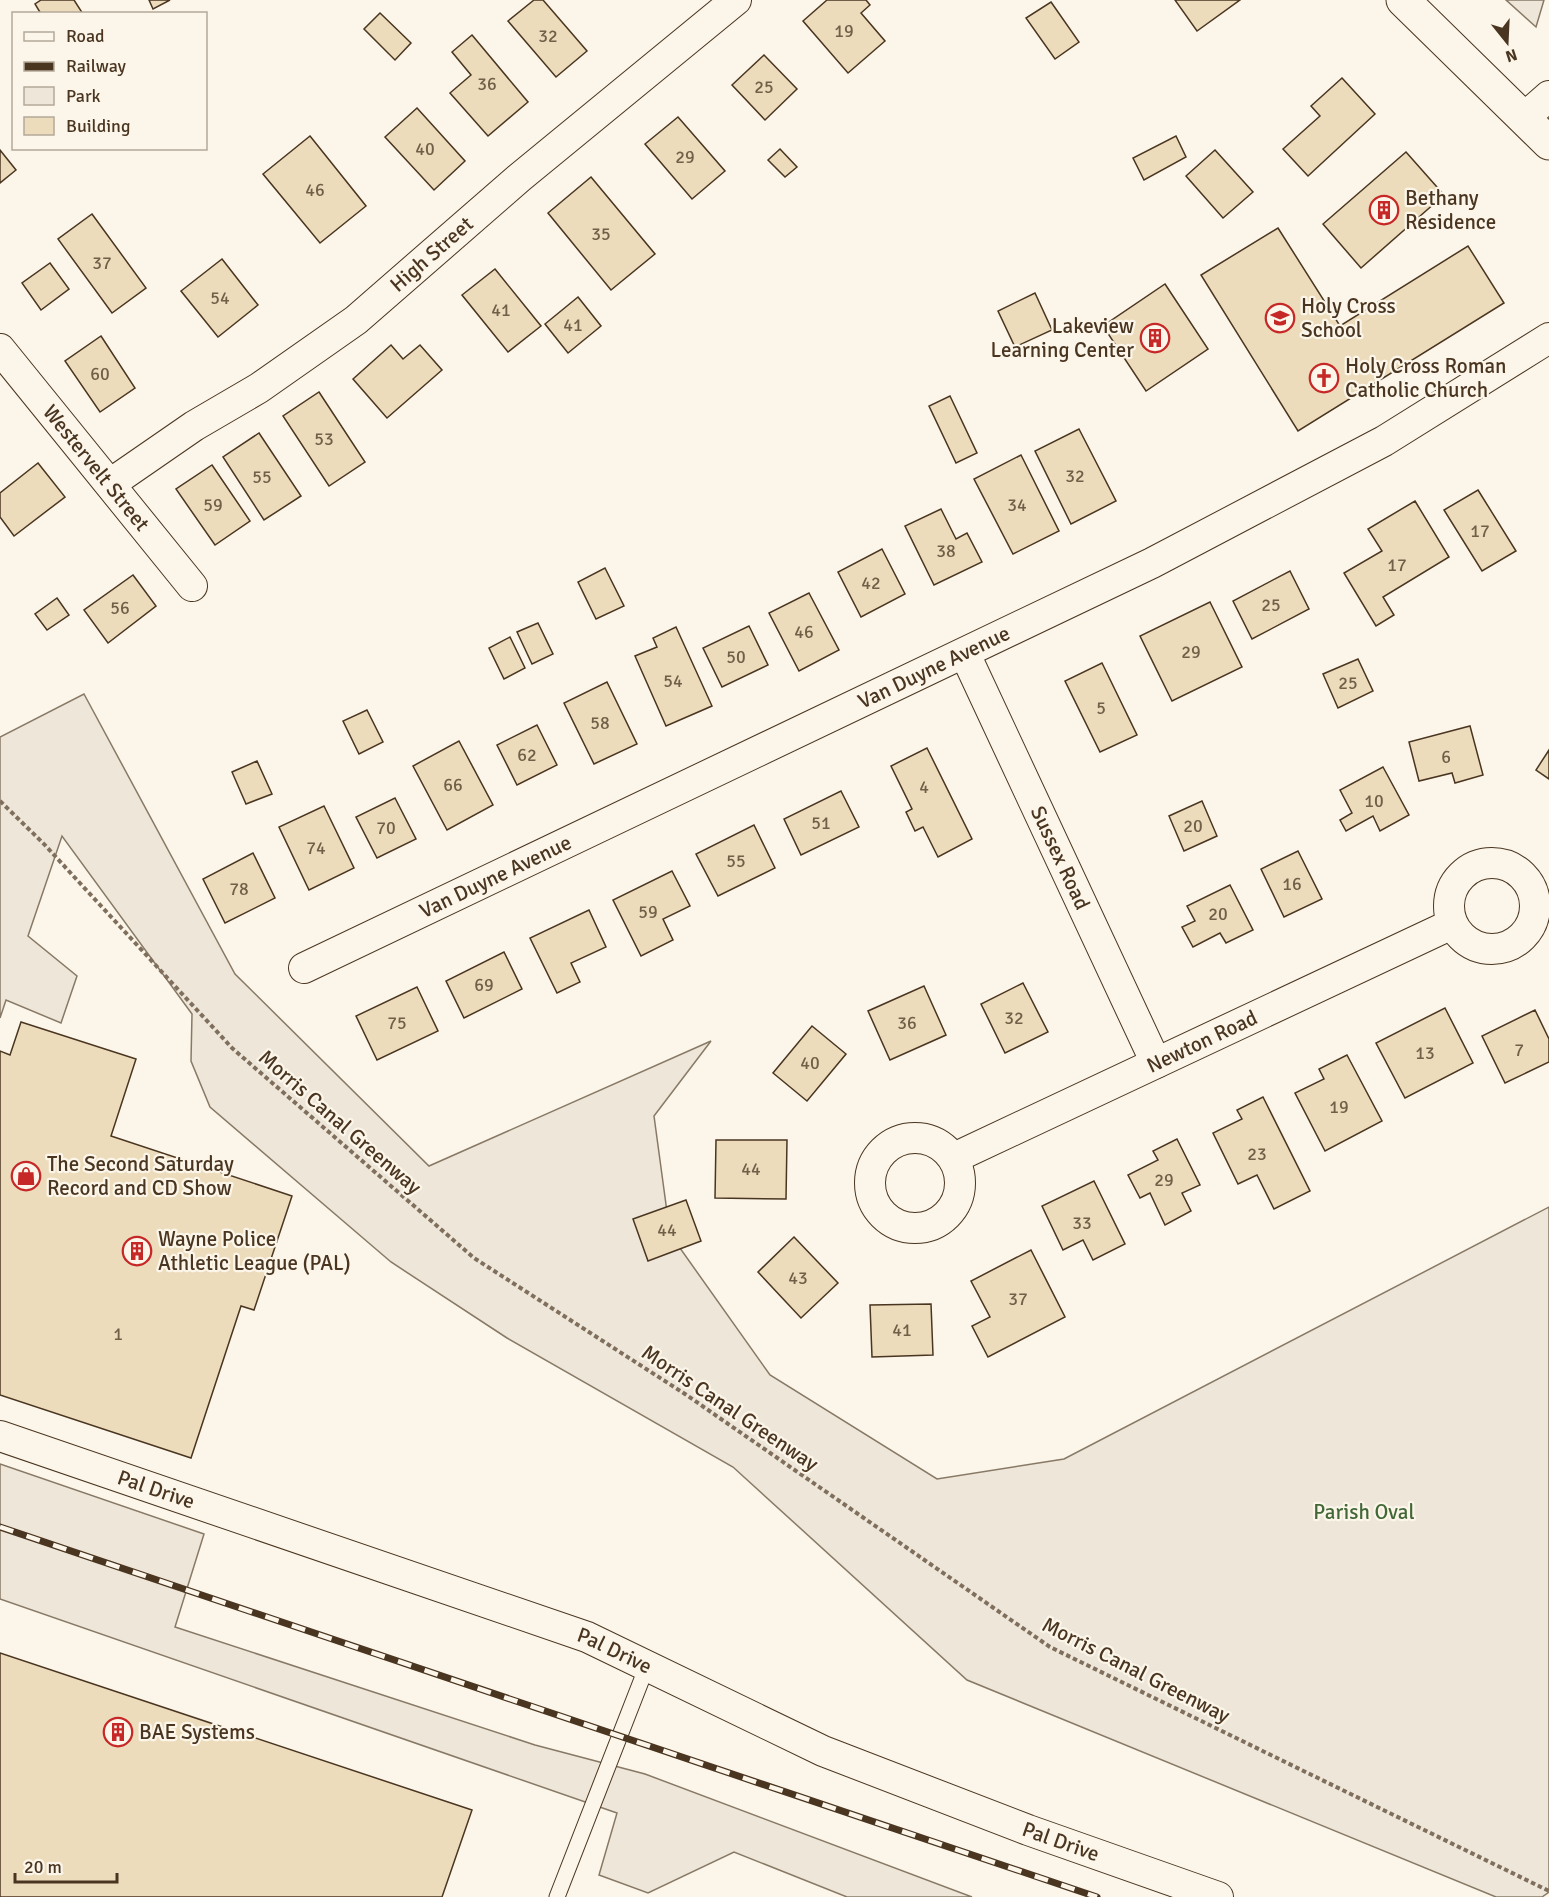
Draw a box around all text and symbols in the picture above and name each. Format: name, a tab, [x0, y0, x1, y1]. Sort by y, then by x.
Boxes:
legend	[12, 12, 207, 150]
north arrow	[1477, 12, 1537, 72]
house number: 19	[834, 20, 854, 42]
text: Road	[66, 25, 105, 47]
house number: 32	[538, 25, 558, 47]
text: N	[1503, 44, 1520, 67]
text: Railway	[66, 55, 127, 77]
house number: 36	[477, 73, 497, 95]
house number: 25	[754, 76, 774, 98]
text: Park	[66, 85, 101, 107]
text: Building	[66, 115, 130, 137]
house number: 40	[415, 138, 435, 160]
house number: 29	[675, 146, 695, 168]
house number: 46	[305, 179, 325, 201]
place label: Bethany Residence	[1405, 185, 1496, 235]
building icon: Bethany Residence	[1368, 194, 1400, 226]
street label: High Street	[385, 211, 478, 297]
house number: 35	[591, 223, 611, 245]
house number: 37	[92, 252, 112, 274]
house number: 54	[210, 287, 230, 309]
place label: Holy Cross School	[1301, 293, 1396, 343]
house number: 41	[491, 299, 511, 321]
school or university icon: Holy Cross School	[1264, 302, 1296, 334]
place label: Lakeview Learning Center	[990, 313, 1134, 363]
house number: 41	[563, 314, 583, 336]
building icon: Lakeview Learning Center	[1139, 322, 1171, 354]
place label: Holy Cross Roman Catholic Church	[1345, 353, 1506, 403]
church icon: Holy Cross Roman Catholic Church	[1308, 362, 1340, 394]
house number: 60	[90, 363, 110, 385]
street label: Westervelt Street	[37, 399, 155, 536]
house number: 53	[314, 428, 334, 450]
house number: 32	[1065, 465, 1085, 487]
house number: 55	[252, 466, 272, 488]
house number: 59	[203, 494, 223, 516]
house number: 34	[1007, 494, 1027, 516]
house number: 17	[1470, 520, 1490, 542]
house number: 38	[936, 540, 956, 562]
house number: 17	[1387, 554, 1407, 576]
house number: 42	[861, 572, 881, 594]
house number: 25	[1261, 594, 1281, 616]
house number: 56	[110, 597, 130, 619]
street label: Van Duyne Avenue	[854, 620, 1014, 715]
house number: 46	[794, 621, 814, 643]
house number: 29	[1181, 641, 1201, 663]
house number: 50	[726, 646, 746, 668]
house number: 54	[663, 670, 683, 692]
house number: 25	[1338, 672, 1358, 694]
house number: 5	[1096, 697, 1106, 719]
house number: 58	[590, 712, 610, 734]
house number: 62	[517, 744, 537, 766]
house number: 6	[1441, 746, 1451, 768]
house number: 66	[443, 774, 463, 796]
house number: 4	[919, 776, 929, 798]
house number: 10	[1364, 790, 1384, 812]
street label: Sussex Road	[1025, 802, 1096, 914]
house number: 51	[811, 812, 831, 834]
house number: 20	[1183, 815, 1203, 837]
house number: 70	[376, 817, 396, 839]
street label: Van Duyne Avenue	[415, 829, 575, 924]
house number: 74	[306, 837, 326, 859]
house number: 55	[726, 850, 746, 872]
house number: 16	[1282, 873, 1302, 895]
house number: 78	[229, 878, 249, 900]
house number: 59	[638, 901, 658, 923]
house number: 20	[1208, 903, 1228, 925]
house number: 69	[474, 974, 494, 996]
street label: Newton Road	[1143, 1004, 1261, 1079]
house number: 32	[1004, 1007, 1024, 1029]
house number: 75	[387, 1012, 407, 1034]
house number: 36	[897, 1012, 917, 1034]
house number: 7	[1514, 1039, 1524, 1061]
house number: 13	[1415, 1042, 1435, 1064]
street label: Morris Canal Greenway	[253, 1044, 427, 1200]
house number: 40	[800, 1052, 820, 1074]
house number: 19	[1329, 1096, 1349, 1118]
house number: 23	[1247, 1143, 1267, 1165]
place label: The Second Saturday Record and CD Show	[47, 1151, 234, 1201]
house number: 44	[741, 1158, 761, 1180]
shop icon: The Second Saturday Record and CD Show	[10, 1160, 42, 1192]
house number: 29	[1154, 1169, 1174, 1191]
house number: 33	[1072, 1212, 1092, 1234]
house number: 44	[657, 1219, 677, 1241]
place label: Wayne Police Athletic League (PAL)	[158, 1226, 351, 1276]
building icon: Wayne Police Athletic League (PAL)	[121, 1235, 153, 1267]
house number: 43	[788, 1267, 808, 1289]
house number: 37	[1008, 1288, 1028, 1310]
house number: 41	[892, 1319, 912, 1341]
house number: 1	[113, 1323, 123, 1345]
street label: Morris Canal Greenway	[637, 1339, 823, 1477]
street label: Pal Drive	[114, 1464, 198, 1515]
park label: Parish Oval	[1313, 1499, 1415, 1525]
street label: Morris Canal Greenway	[1038, 1611, 1234, 1729]
street label: Pal Drive	[574, 1622, 656, 1679]
building icon: BAE Systems	[102, 1716, 134, 1748]
place label: BAE Systems	[139, 1719, 255, 1745]
street label: Pal Drive	[1019, 1816, 1103, 1867]
scale bar	[15, 1846, 117, 1884]
text: 20 m	[24, 1856, 62, 1878]

